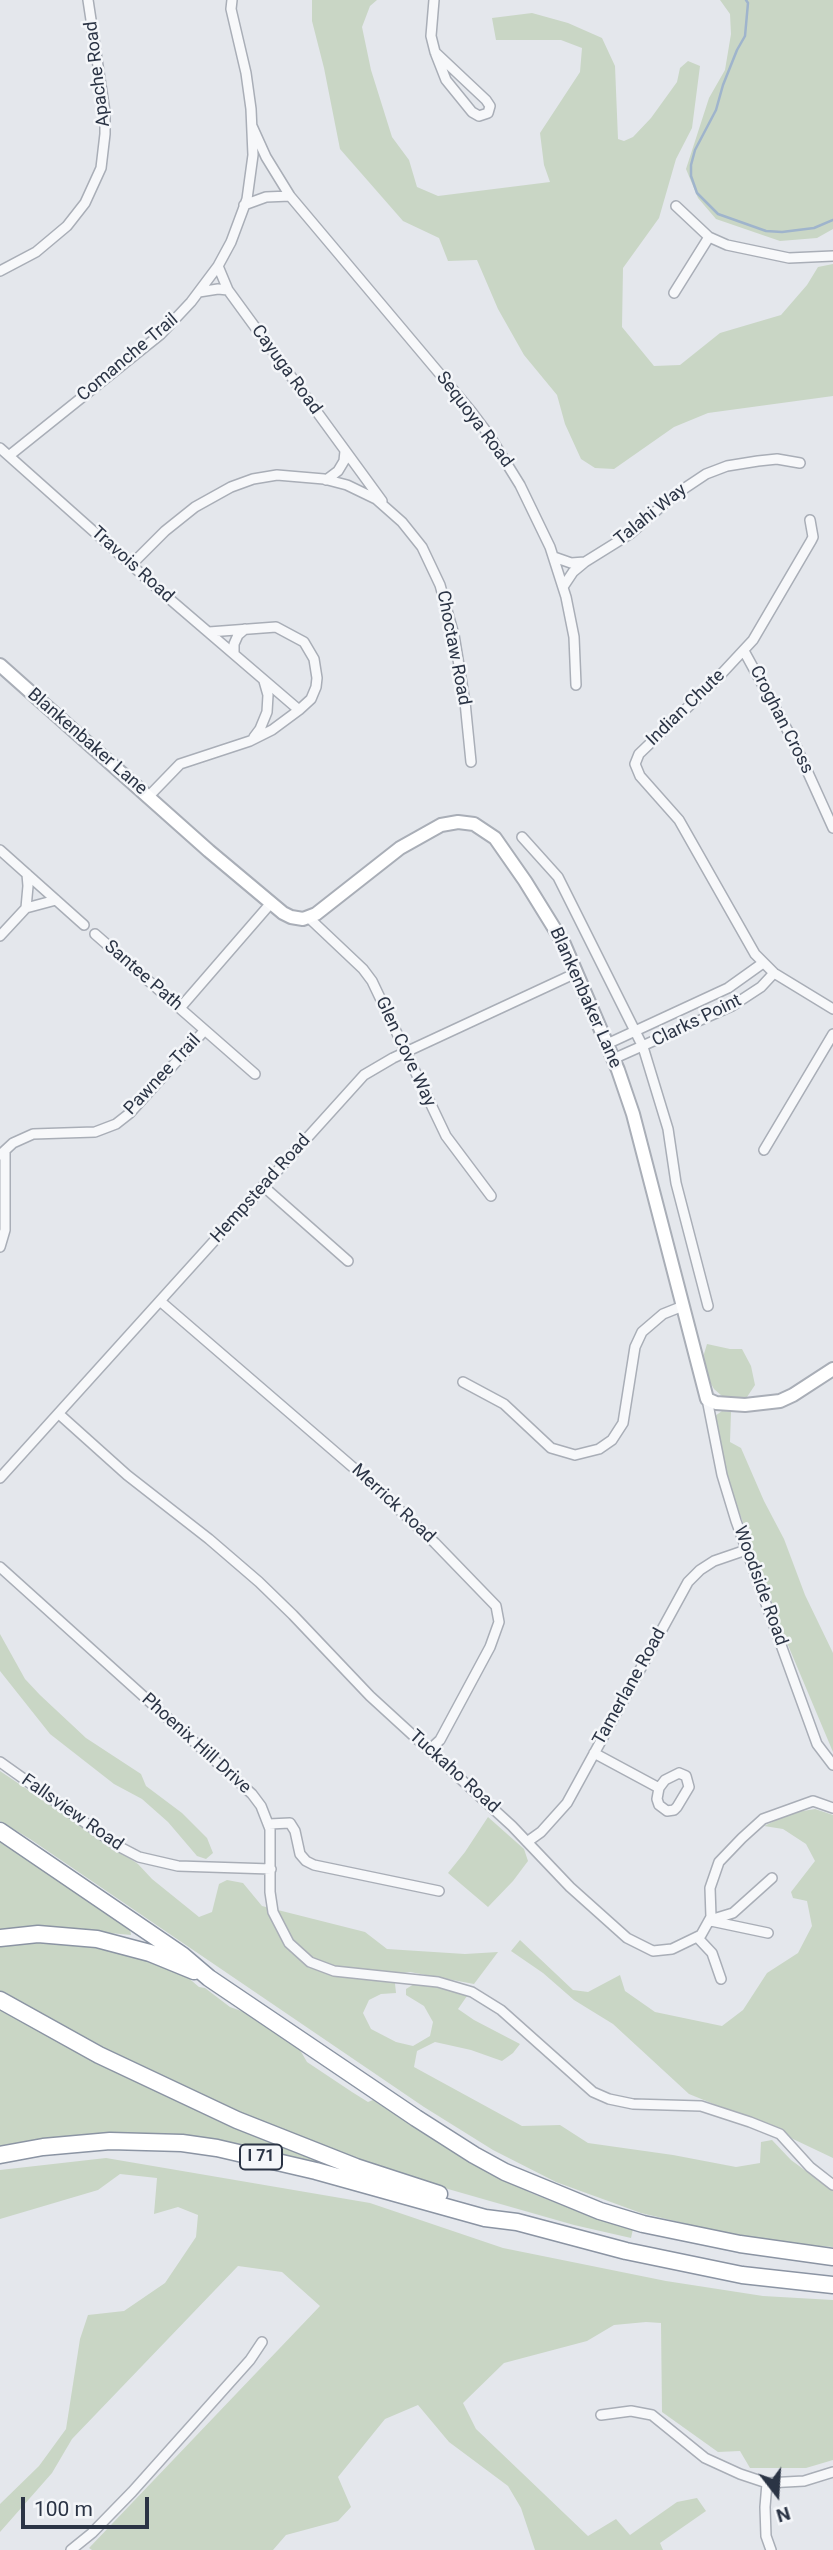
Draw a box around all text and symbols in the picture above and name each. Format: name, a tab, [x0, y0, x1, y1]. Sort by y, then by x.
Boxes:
street label: Apache Road	[81, 20, 115, 128]
street label: Comanche Trail	[73, 309, 183, 407]
street label: Cayuga Road	[246, 321, 326, 419]
street label: Sequoya Road	[431, 368, 517, 472]
street label: Talahi Way	[611, 479, 691, 551]
street label: Travois Road	[86, 522, 178, 608]
street label: Choctaw Road	[431, 589, 475, 707]
street label: Croghan Cross	[744, 662, 818, 778]
street label: Indian Chute	[642, 665, 730, 751]
street label: Blankenbaker Lane	[23, 684, 151, 800]
street label: Blankenbaker Lane	[544, 924, 626, 1072]
street label: Santee Path	[99, 936, 187, 1016]
street label: Clarks Point	[649, 990, 745, 1052]
street label: Glen Cove Way	[370, 994, 440, 1110]
street label: Pawnee Trail	[120, 1030, 206, 1120]
street label: Hempstead Road	[207, 1130, 315, 1248]
street label: Merrick Road	[347, 1460, 439, 1548]
street label: Woodside Road	[728, 1523, 792, 1649]
street label: Tamerlane Road	[589, 1625, 671, 1749]
street label: Phoenix Hill Drive	[137, 1689, 255, 1799]
street label: Tuckaho Road	[404, 1726, 504, 1818]
street label: Fallsview Road	[17, 1770, 127, 1856]
road number: I 71	[240, 2144, 282, 2170]
north arrow	[742, 2459, 812, 2529]
scale bar	[24, 2484, 152, 2528]
text: 100 m	[34, 2497, 93, 2521]
text: N	[774, 2502, 793, 2528]

